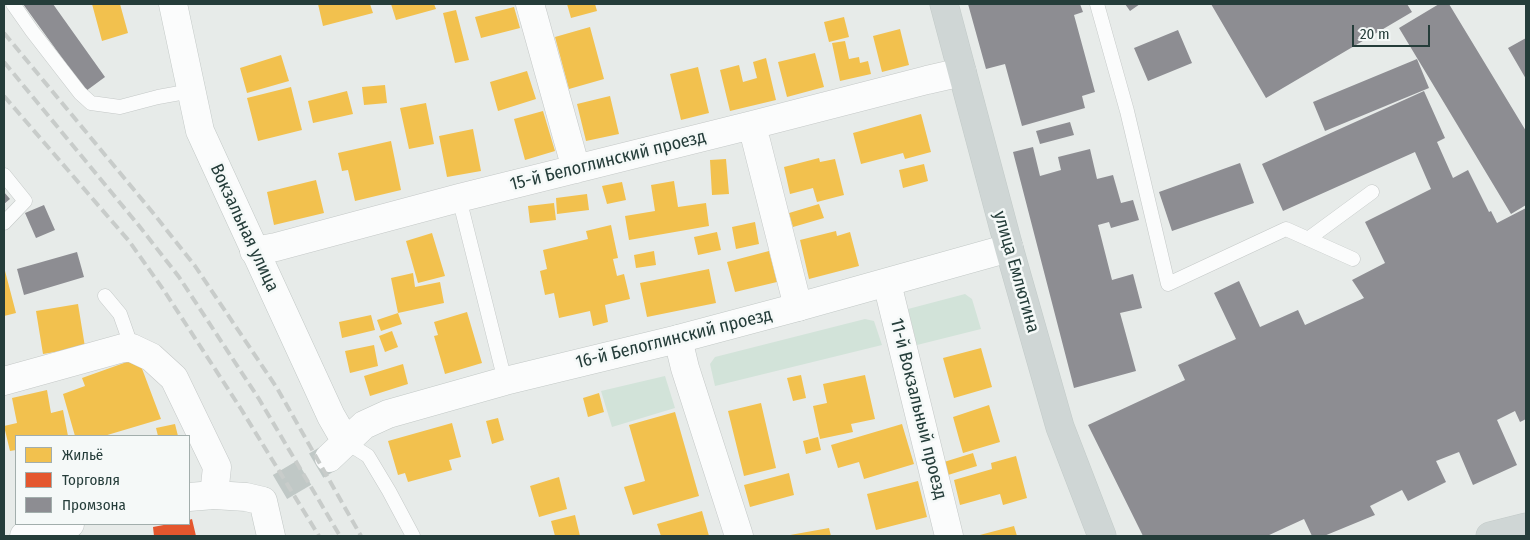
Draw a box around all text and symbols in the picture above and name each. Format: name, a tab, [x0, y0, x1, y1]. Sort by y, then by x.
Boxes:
scale bar	[1355, 15, 1432, 47]
text: 20 m	[1360, 25, 1390, 43]
street label: 15-й Белоглинский проезд	[508, 126, 708, 196]
street label: Вокзальная улица	[205, 161, 283, 295]
street label: улица Емлютина	[988, 209, 1044, 335]
street label: 16-й Белоглинский проезд	[574, 304, 774, 374]
street label: 11-й Вокзальный проезд	[885, 316, 951, 502]
legend	[15, 435, 190, 525]
text: Жильё	[62, 446, 103, 464]
text: Торговля	[62, 471, 120, 489]
text: Промзона	[62, 496, 126, 514]

